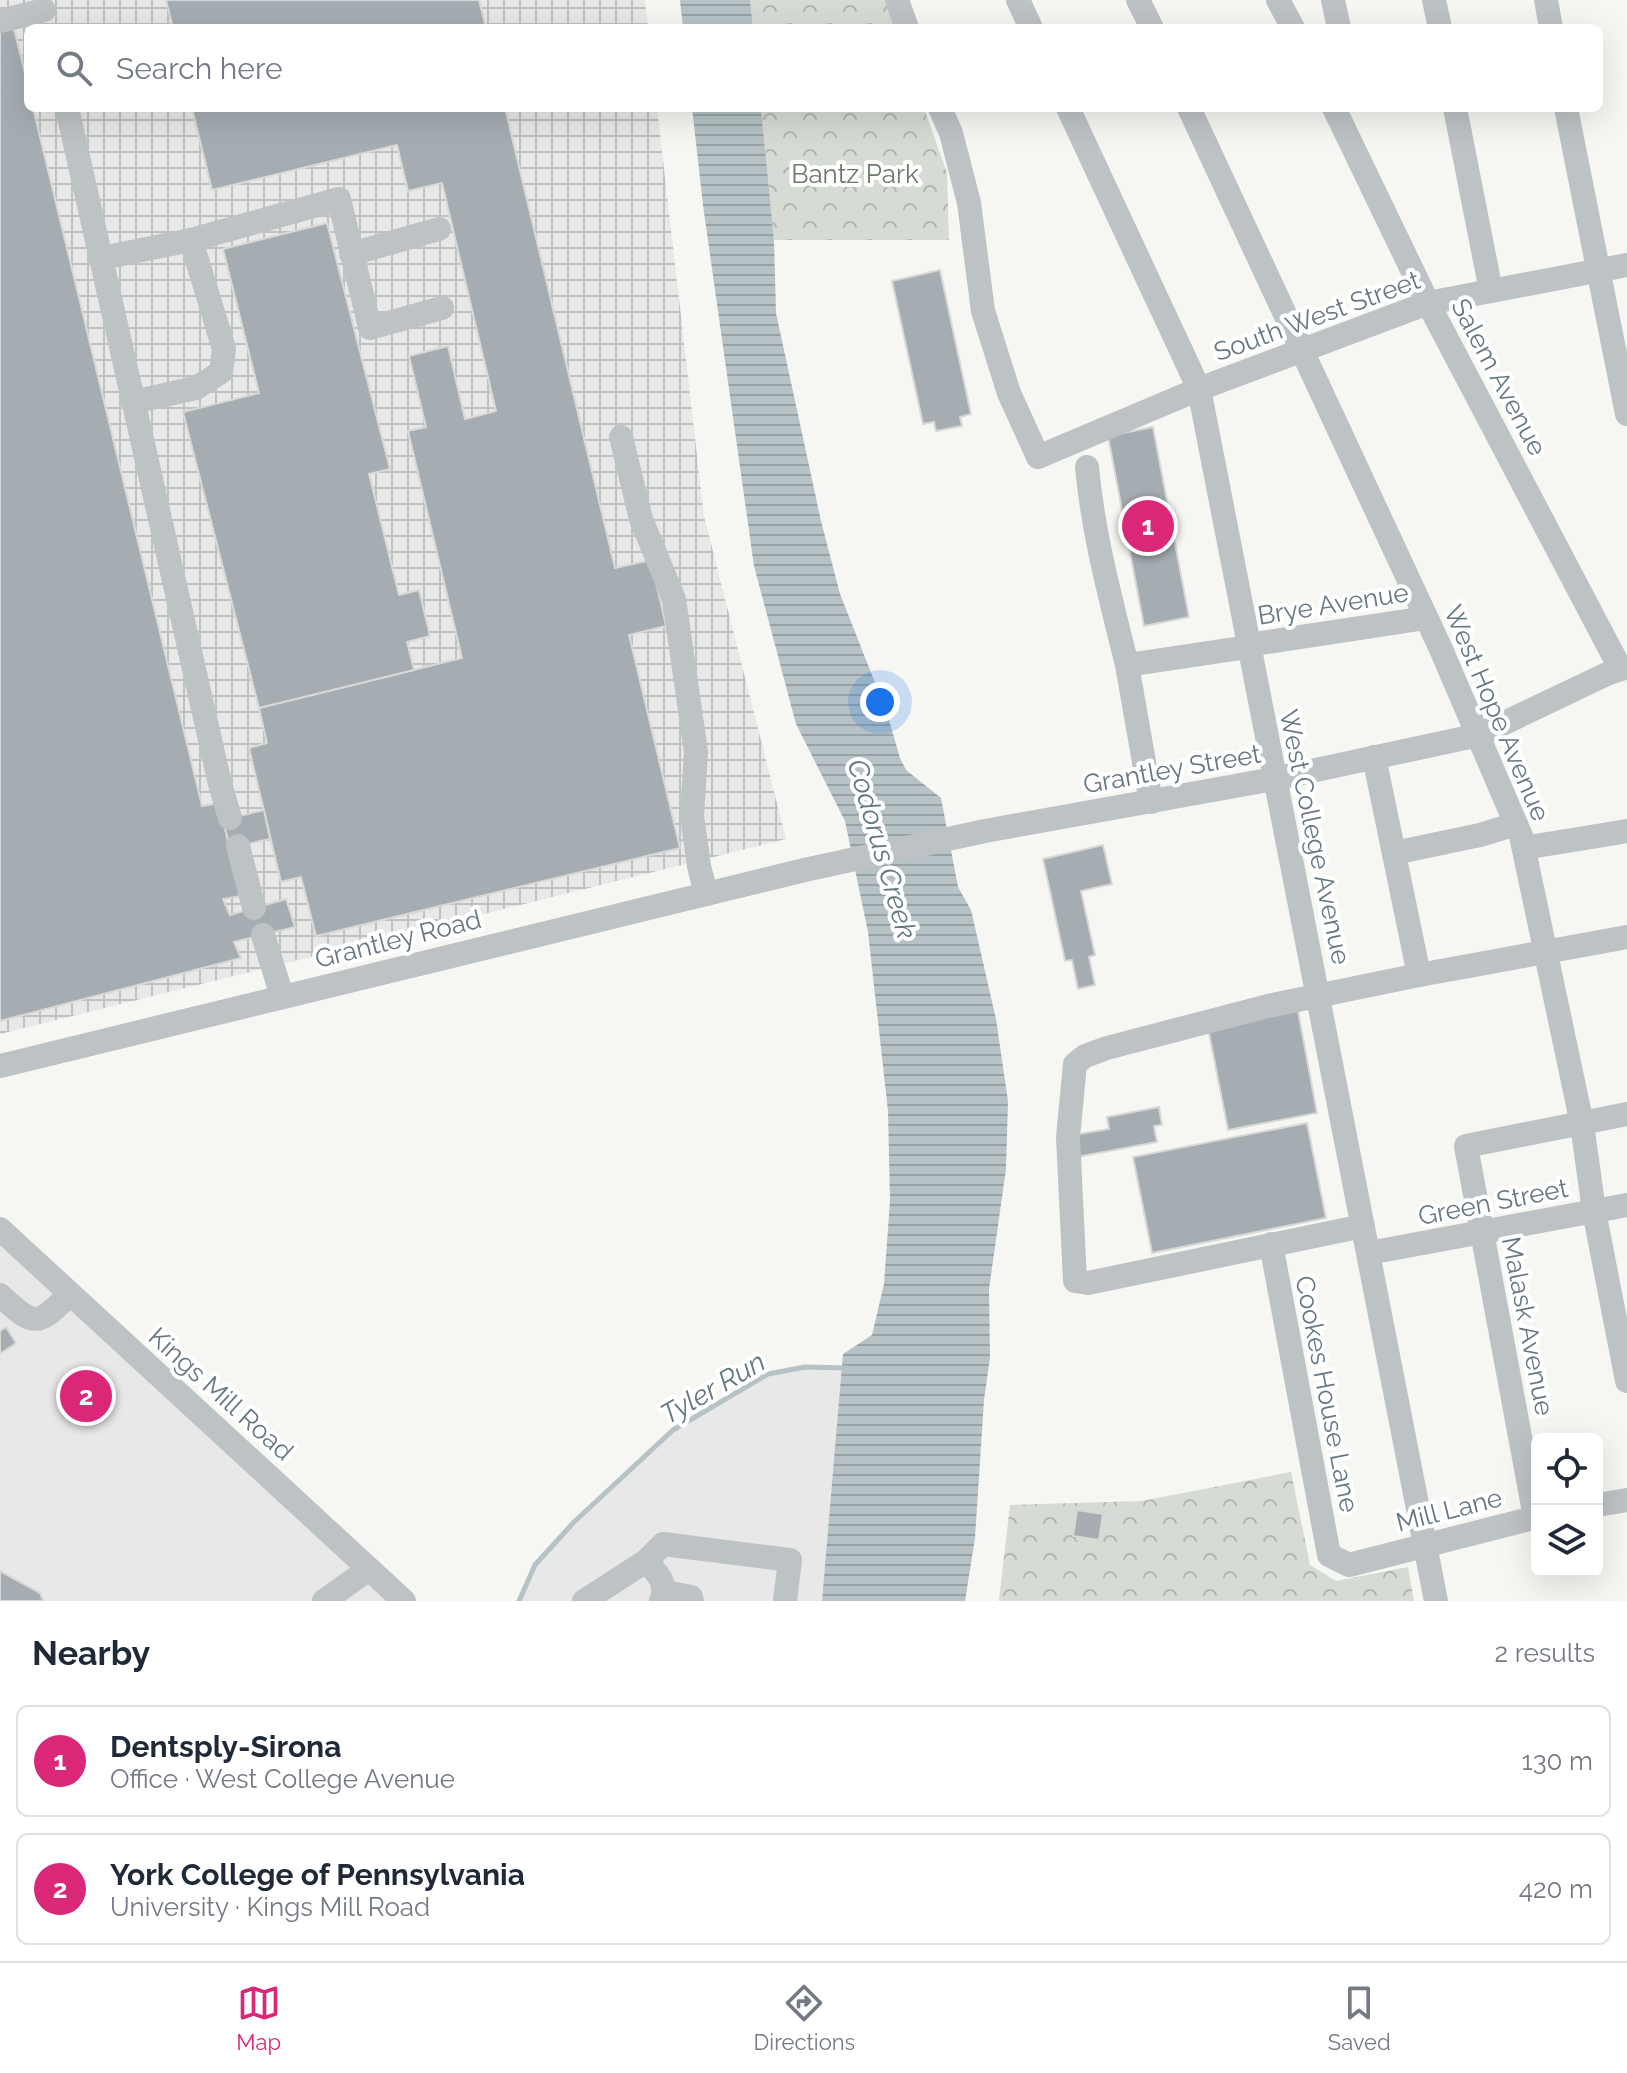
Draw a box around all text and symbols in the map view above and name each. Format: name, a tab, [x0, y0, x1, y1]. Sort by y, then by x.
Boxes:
search box	[24, 24, 1603, 112]
icon: search	[52, 46, 96, 90]
text: Search here	[116, 51, 283, 86]
park label: Bantz Park	[791, 159, 919, 189]
street label: South West Street	[1210, 265, 1424, 367]
street label: Salem Avenue	[1445, 293, 1553, 461]
pin: 1	[1122, 496, 1174, 556]
street label: Brye Avenue	[1255, 577, 1411, 631]
street label: West Hope Avenue	[1438, 601, 1556, 825]
your location	[860, 682, 900, 722]
street label: West College Avenue	[1273, 707, 1357, 967]
street label: Grantley Street	[1081, 739, 1263, 799]
water label: Codorus Creek	[841, 755, 923, 943]
street label: Grantley Road	[312, 904, 484, 974]
street label: Green Street	[1416, 1173, 1571, 1231]
street label: Malask Avenue	[1496, 1234, 1560, 1418]
street label: Cookes House Lane	[1289, 1273, 1365, 1515]
street label: Kings Mill Road	[143, 1321, 299, 1467]
water label: Tyler Run	[655, 1345, 771, 1431]
pin: 2	[60, 1366, 112, 1426]
map controls	[1531, 1433, 1603, 1577]
button: locate	[1531, 1433, 1603, 1505]
street label: Mill Lane	[1393, 1482, 1505, 1538]
button: layers	[1531, 1505, 1603, 1577]
text: Nearby	[32, 1633, 150, 1673]
text: 2 results	[1495, 1638, 1595, 1668]
text: Dentsply-Sirona	[110, 1729, 341, 1764]
text: 1	[54, 1746, 66, 1776]
text: 130 m	[1522, 1746, 1593, 1776]
text: Office · West College Avenue	[110, 1764, 455, 1794]
text: York College of Pennsylvania	[110, 1857, 525, 1892]
text: 2	[53, 1874, 67, 1904]
text: 420 m	[1519, 1874, 1593, 1904]
text: University · Kings Mill Road	[110, 1892, 430, 1922]
tab: Map	[236, 1981, 281, 2055]
tab: Directions	[754, 1981, 855, 2055]
tab: Saved	[1328, 1981, 1391, 2055]

